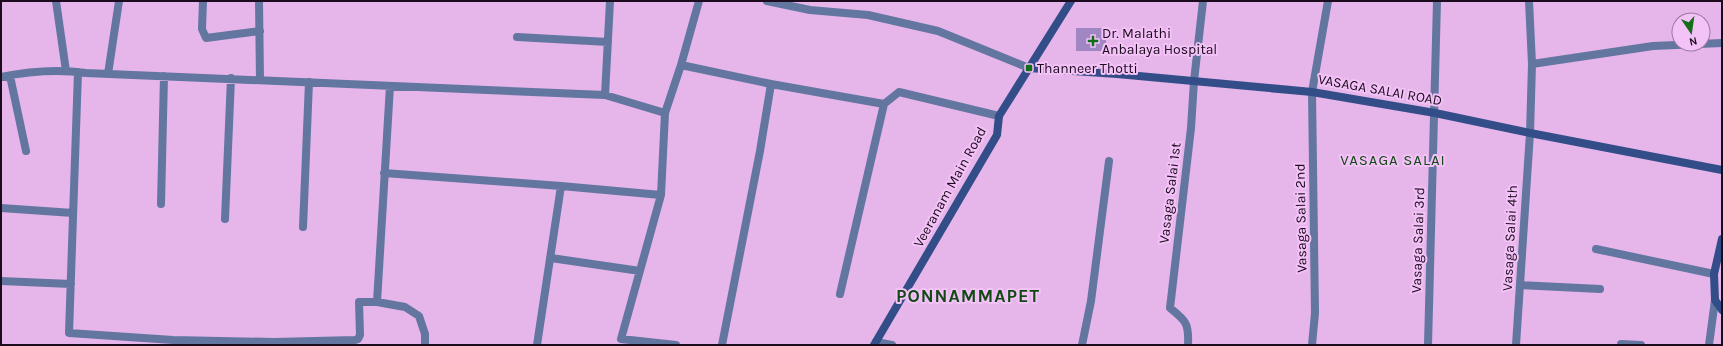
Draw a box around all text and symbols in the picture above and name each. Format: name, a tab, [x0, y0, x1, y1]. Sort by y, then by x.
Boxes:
north arrow	[1671, 12, 1711, 52]
place label: Dr. Malathi Anbalaya Hospital	[1102, 25, 1217, 58]
text: N	[1688, 34, 1698, 48]
marker: Dr. Malathi Anbalaya Hospital	[1087, 35, 1099, 47]
place label: Thanneer Thotti	[1037, 60, 1138, 77]
marker: Thanneer Thotti	[1024, 63, 1034, 73]
street label: VASAGA SALAI ROAD	[1317, 71, 1443, 109]
street label: Veeranam Main Road	[910, 124, 990, 250]
street label: Vasaga Salai 1st	[1155, 141, 1185, 245]
district label: VASAGA SALAI	[1340, 151, 1446, 169]
street label: Vasaga Salai 2nd	[1292, 163, 1310, 273]
street label: Vasaga Salai 4th	[1499, 185, 1521, 291]
street label: Vasaga Salai 3rd	[1408, 187, 1428, 293]
district label: PONNAMMAPET	[896, 285, 1040, 307]

